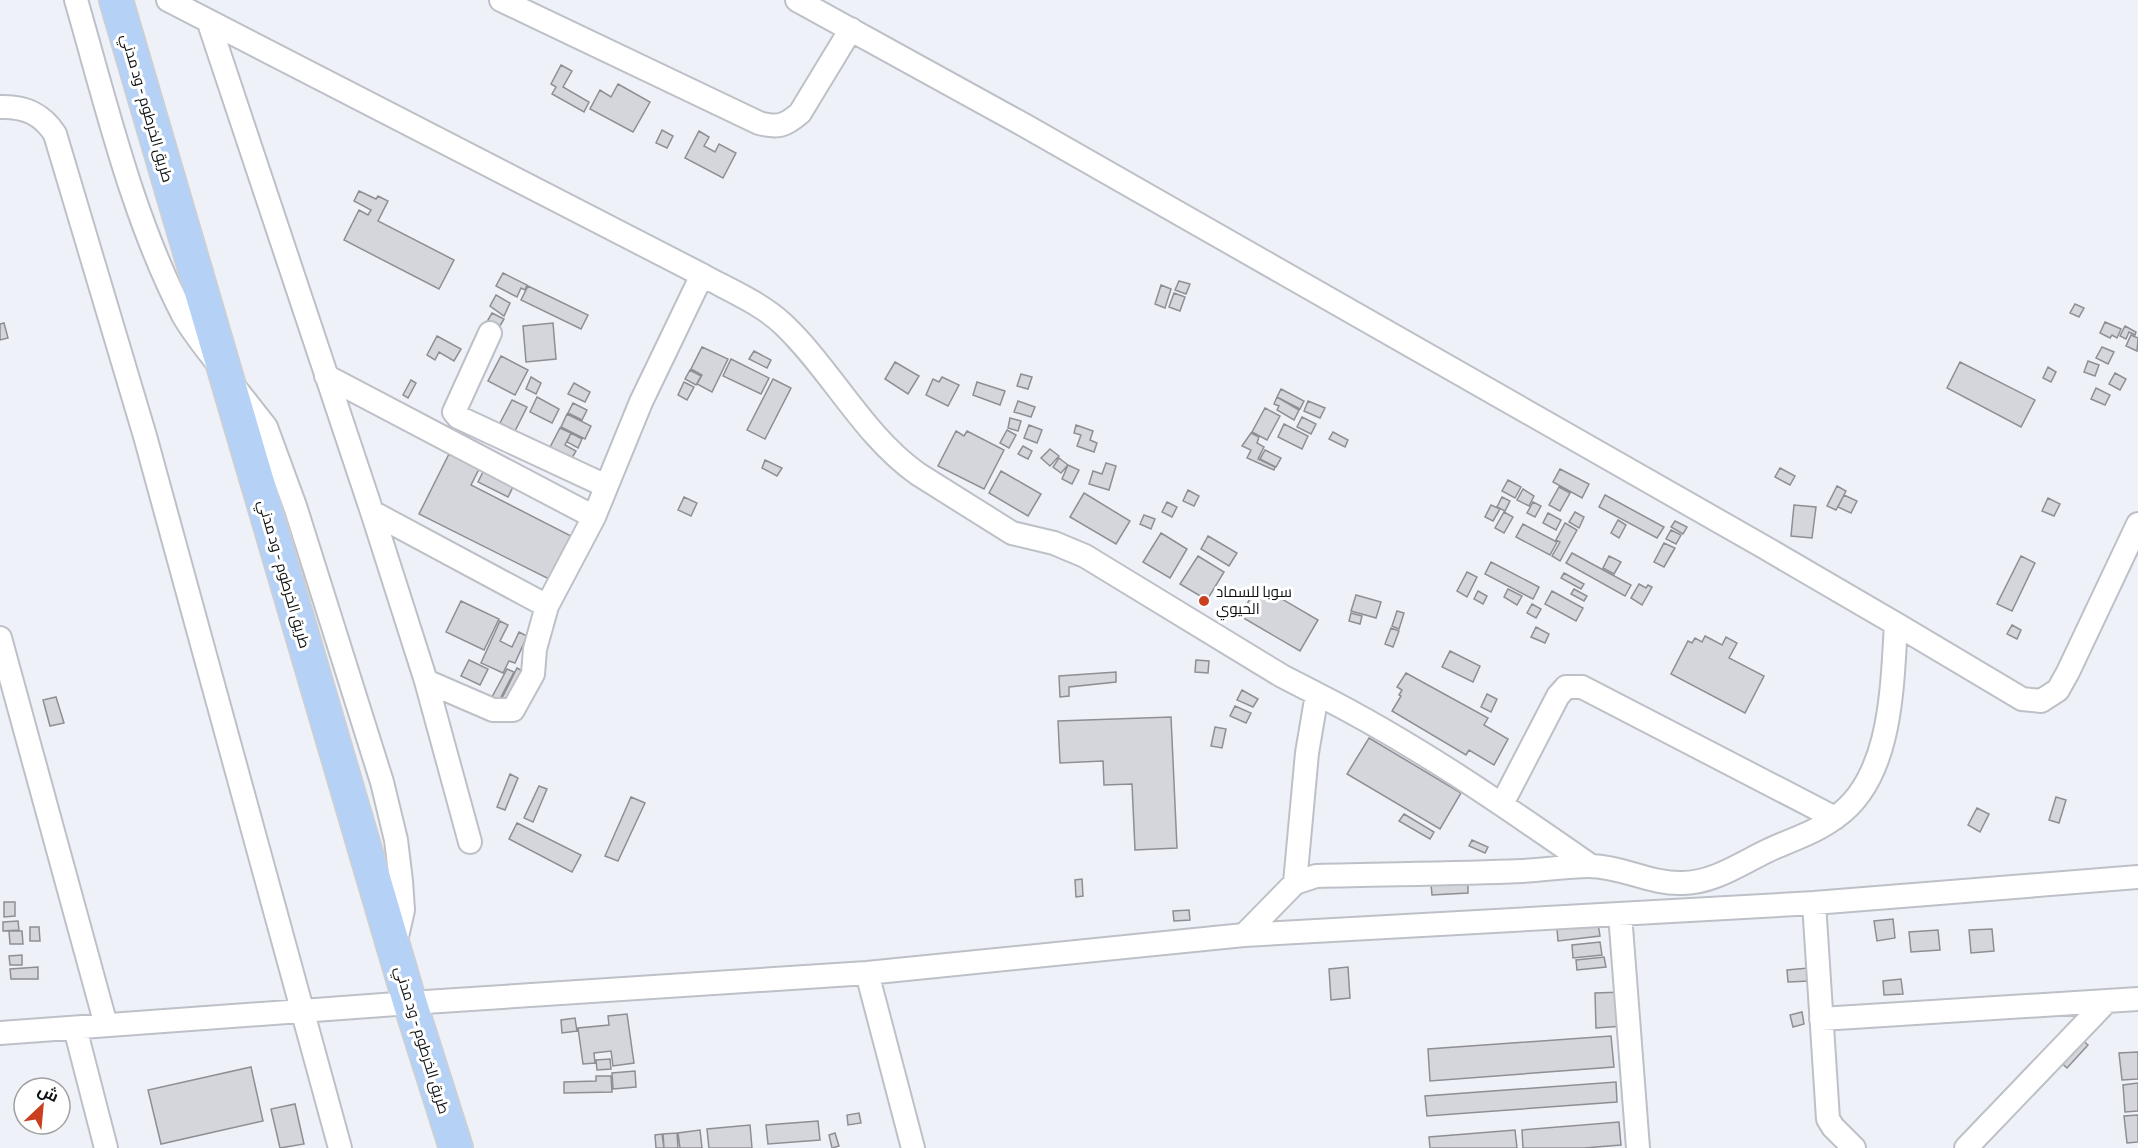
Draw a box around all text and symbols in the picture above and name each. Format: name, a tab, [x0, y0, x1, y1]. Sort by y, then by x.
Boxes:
street label: طريق الخرطوم - ود مدني	[114, 32, 178, 185]
street label: طريق الخرطوم - ود مدني	[251, 498, 315, 651]
place label: سوبا للسماد الحيوي	[1216, 582, 1292, 621]
marker: سوبا للسماد الحيوي	[1197, 594, 1211, 608]
street label: طريق الخرطوم - ود مدني	[388, 964, 454, 1117]
north arrow	[12, 1076, 72, 1136]
text: ش	[35, 1079, 62, 1106]

